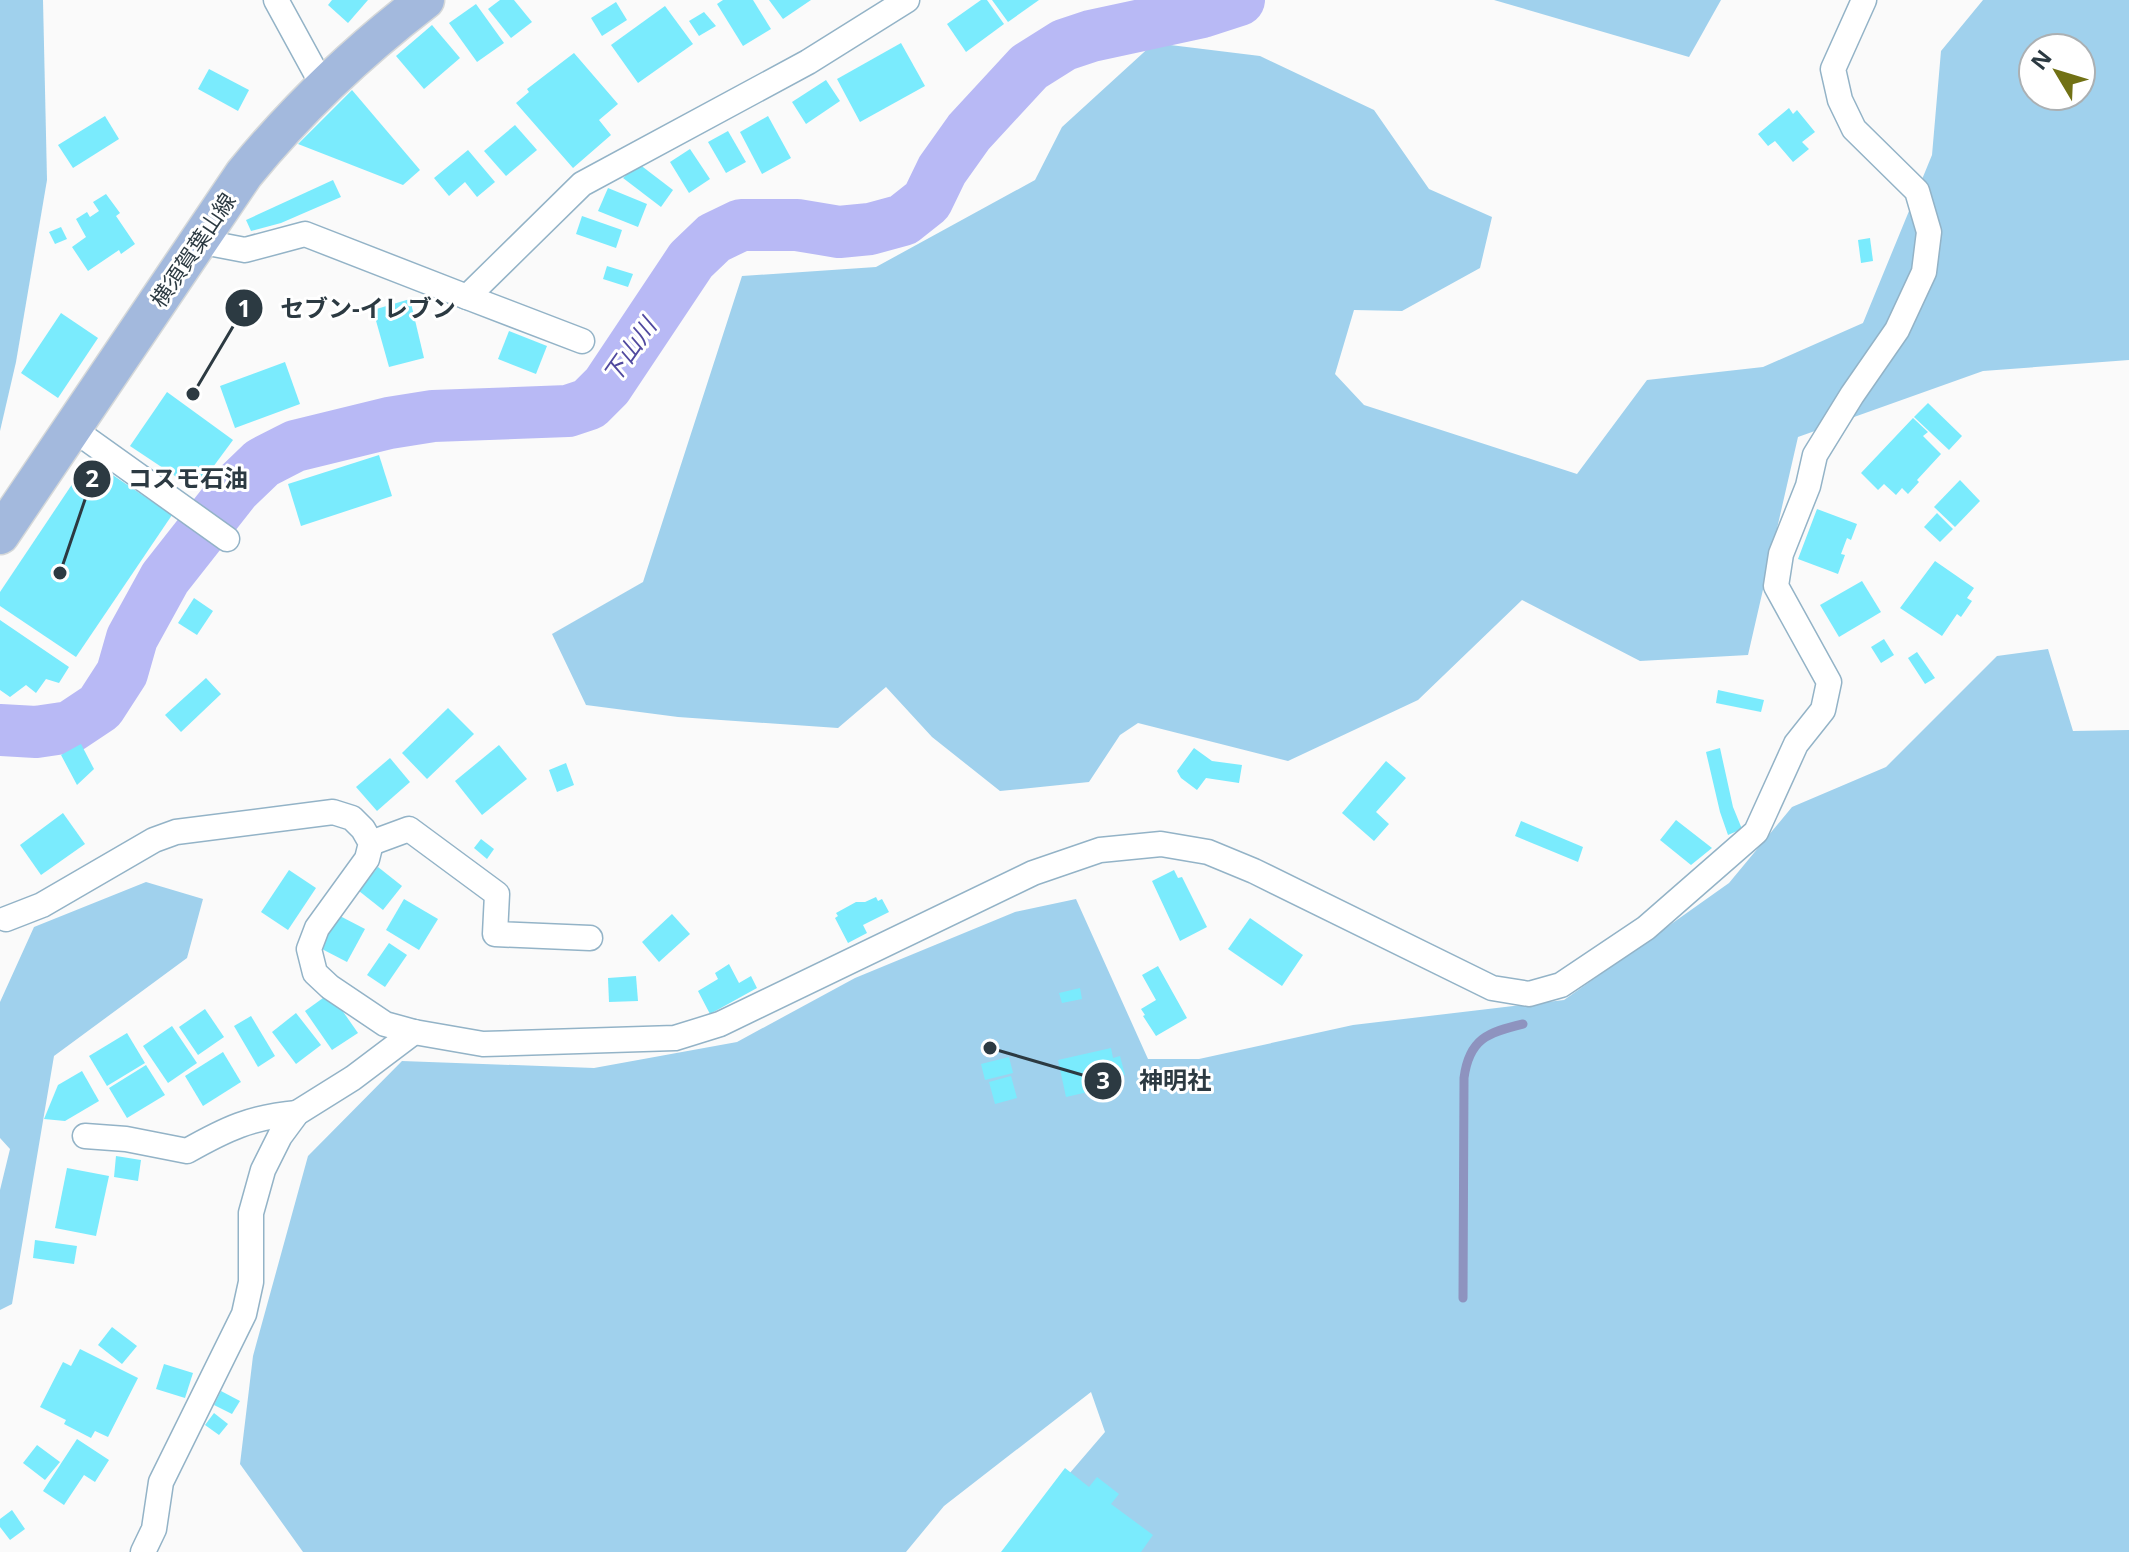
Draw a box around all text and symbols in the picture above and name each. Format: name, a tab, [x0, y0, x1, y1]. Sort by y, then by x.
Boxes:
north arrow	[2017, 32, 2097, 112]
text: N	[2023, 43, 2058, 75]
street label: 横須賀葉山線	[143, 186, 242, 313]
callout: セブン-イレブン	[224, 284, 471, 332]
text: 1	[237, 291, 251, 324]
text: セブン-イレブン	[280, 291, 456, 324]
water label: 下山川	[595, 309, 665, 389]
callout: コスモ石油	[72, 455, 264, 503]
text: 2	[85, 461, 99, 494]
text: コスモ石油	[128, 461, 248, 494]
callout: 神明社	[1083, 1057, 1227, 1105]
text: 3	[1096, 1063, 1110, 1096]
text: 神明社	[1139, 1063, 1211, 1096]

